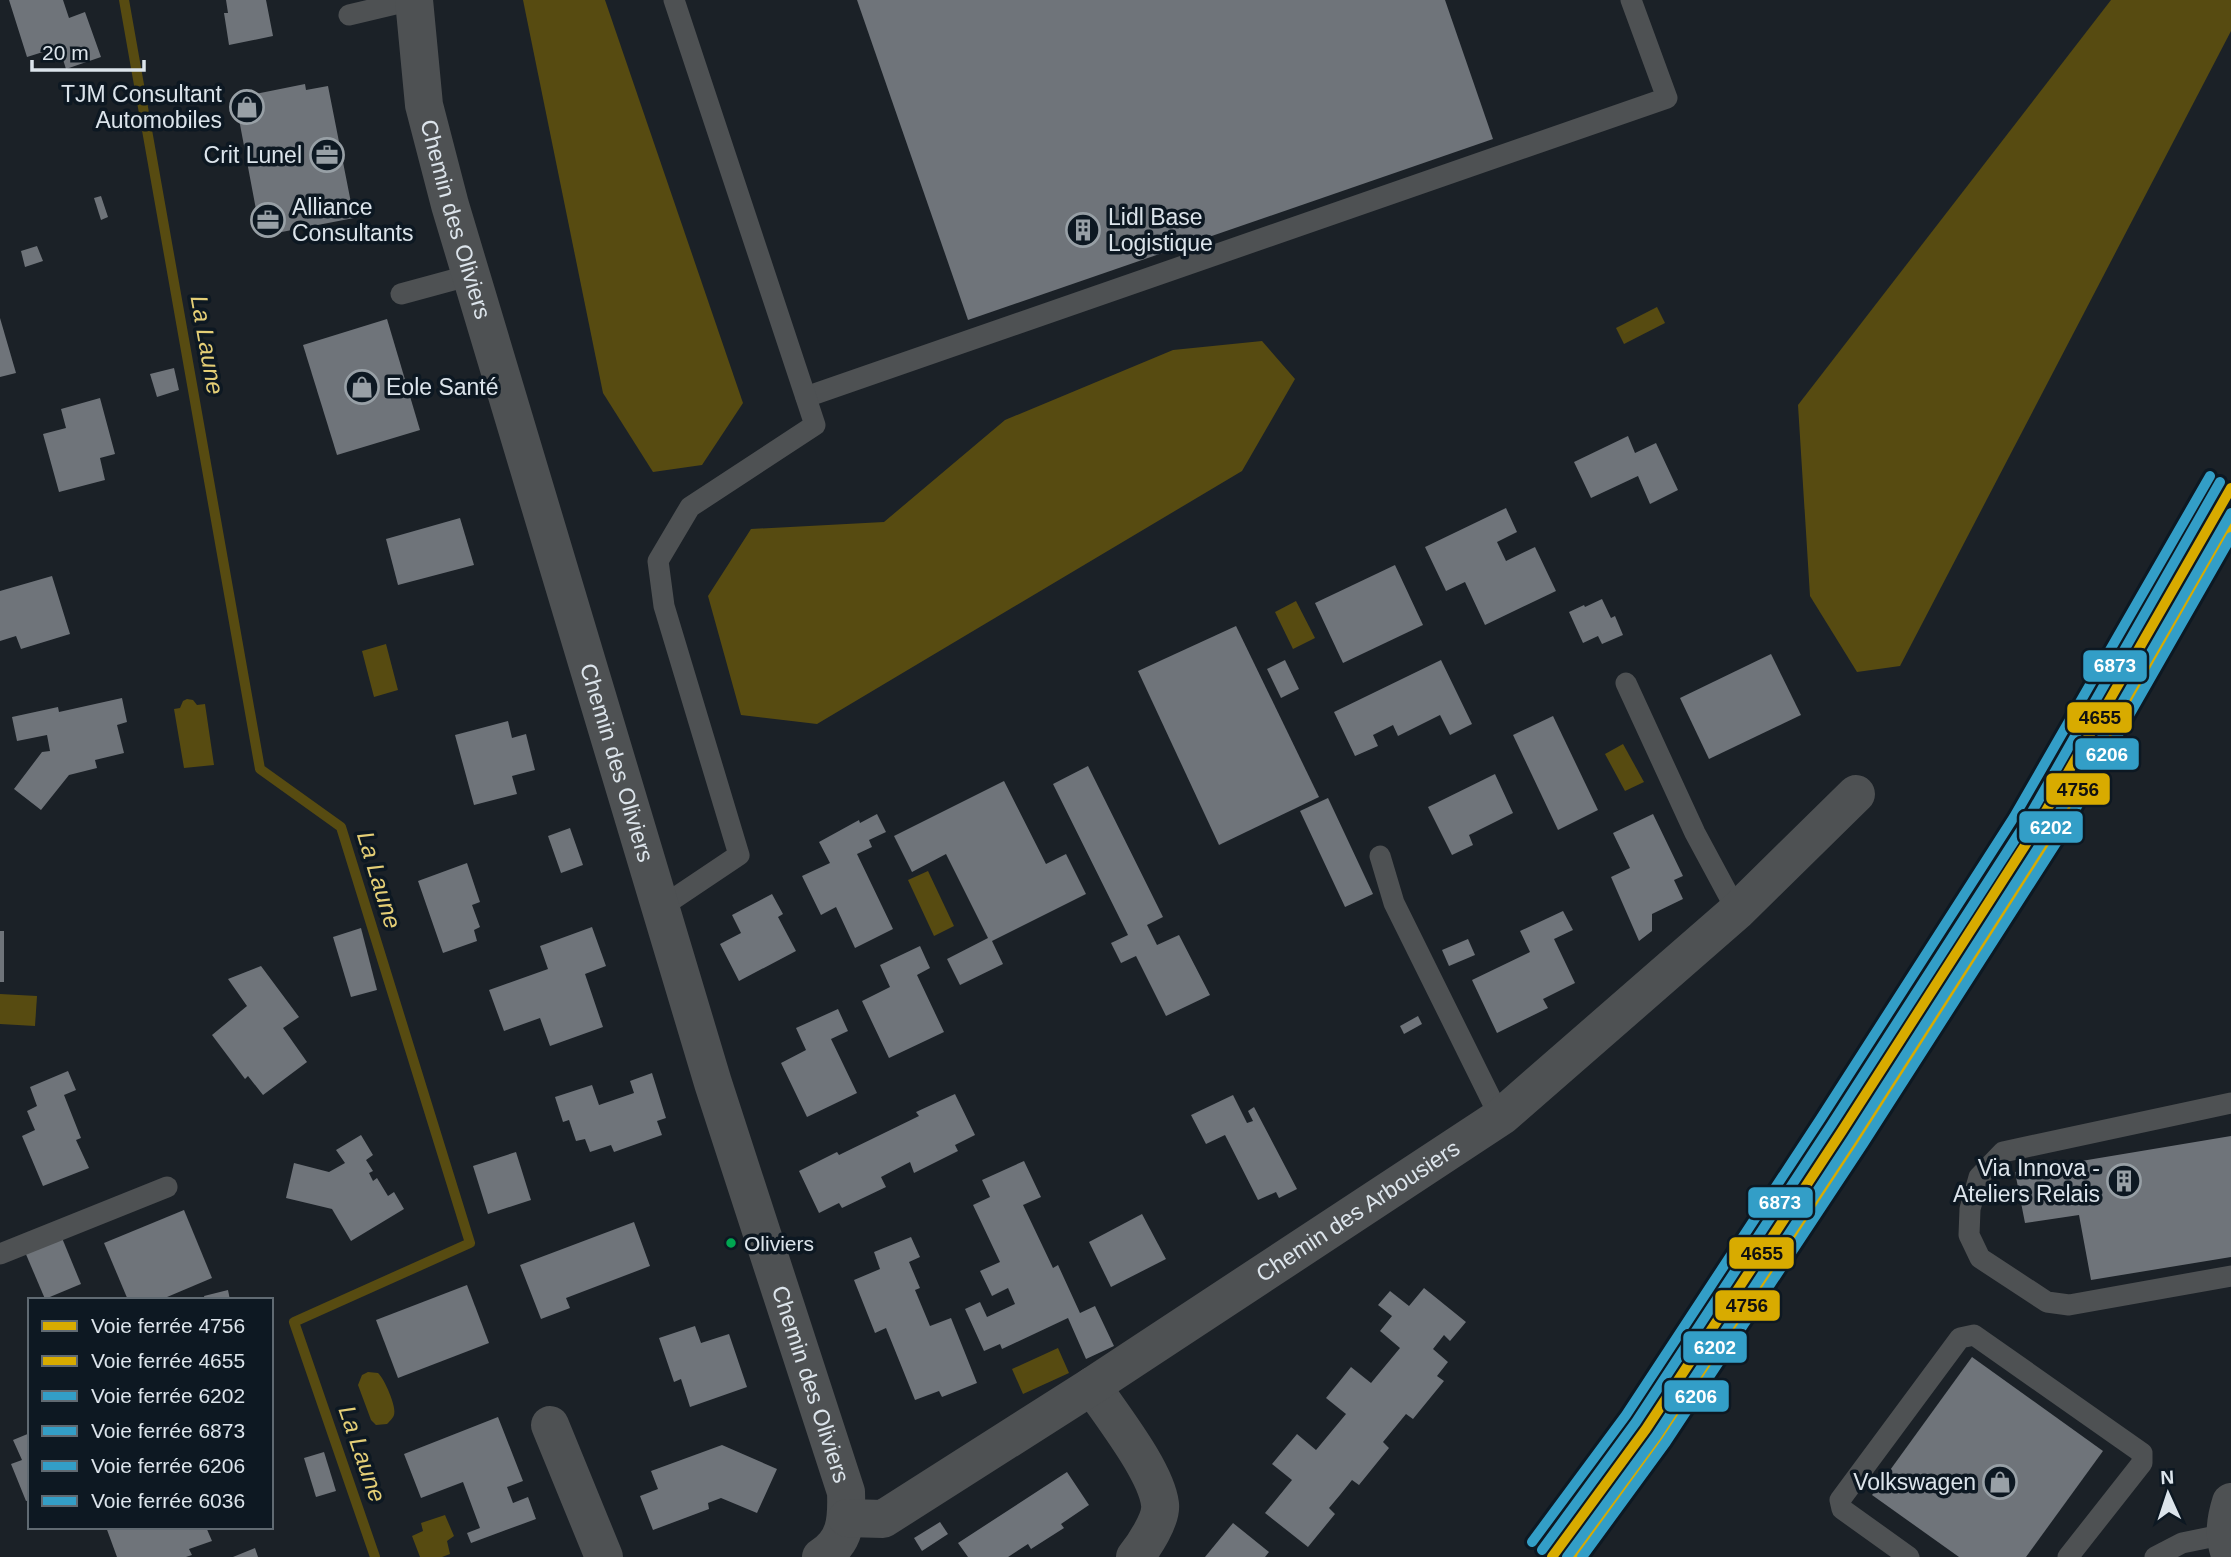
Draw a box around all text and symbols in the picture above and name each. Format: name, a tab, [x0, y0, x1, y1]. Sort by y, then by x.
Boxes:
scale bar	[32, 28, 144, 72]
text: 20 m	[42, 41, 89, 64]
place label: TJM Consultant Automobiles	[61, 81, 223, 133]
shop icon: TJM Consultant Automobiles	[228, 88, 266, 126]
street label: Chemin des Oliviers	[415, 117, 496, 322]
office icon: Crit Lunel	[308, 136, 346, 174]
place label: Crit Lunel	[204, 142, 302, 168]
place label: Alliance Consultants	[292, 194, 413, 246]
office icon: Alliance Consultants	[249, 201, 287, 239]
place label: Lidl Base Logistique	[1108, 204, 1213, 256]
building icon: Lidl Base Logistique	[1064, 211, 1102, 249]
water label: La Laune	[186, 293, 229, 397]
shop icon: Eole Santé	[343, 368, 381, 406]
place label: Eole Santé	[386, 374, 499, 400]
line badge: 6873	[2082, 649, 2148, 683]
text: 6873	[2094, 655, 2136, 676]
street label: Chemin des Oliviers	[575, 660, 659, 865]
line badge: 4655	[2066, 701, 2133, 734]
text: 4655	[2079, 707, 2122, 728]
line badge: 6206	[2074, 737, 2140, 771]
text: 6206	[2086, 744, 2128, 765]
line badge: 4756	[2045, 772, 2111, 806]
text: 4756	[2057, 779, 2099, 800]
line badge: 6202	[2018, 810, 2084, 844]
text: 6202	[2030, 817, 2072, 838]
water label: La Laune	[352, 828, 407, 932]
street label: Chemin des Arbousiers	[1251, 1135, 1464, 1287]
place label: Via Innova - Ateliers Relais	[1953, 1155, 2100, 1207]
building icon: Via Innova - Ateliers Relais	[2105, 1162, 2143, 1200]
line badge: 6873	[1747, 1186, 1814, 1219]
text: 6873	[1759, 1192, 1801, 1213]
place label: Oliviers	[744, 1232, 814, 1255]
marker: Oliviers	[724, 1236, 738, 1250]
line badge: 4655	[1728, 1236, 1795, 1270]
text: 4655	[1741, 1243, 1784, 1264]
street label: Chemin des Oliviers	[767, 1282, 855, 1486]
line badge: 4756	[1714, 1289, 1781, 1322]
text: 4756	[1726, 1295, 1768, 1316]
legend	[28, 1298, 273, 1529]
text: Voie ferrée 4756	[91, 1314, 245, 1337]
line badge: 6202	[1682, 1330, 1748, 1364]
text: 6202	[1694, 1337, 1736, 1358]
text: Voie ferrée 4655	[91, 1349, 245, 1372]
line badge: 6206	[1663, 1379, 1730, 1413]
text: Voie ferrée 6202	[91, 1384, 245, 1407]
text: 6206	[1675, 1386, 1717, 1407]
water label: La Laune	[333, 1402, 392, 1506]
text: Voie ferrée 6873	[91, 1419, 245, 1442]
text: Voie ferrée 6206	[91, 1454, 245, 1477]
north arrow	[2133, 1459, 2203, 1529]
shop icon: Volkswagen	[1981, 1463, 2019, 1501]
text: N	[2160, 1467, 2175, 1488]
place label: Volkswagen	[1853, 1469, 1976, 1495]
text: Voie ferrée 6036	[91, 1489, 245, 1512]

